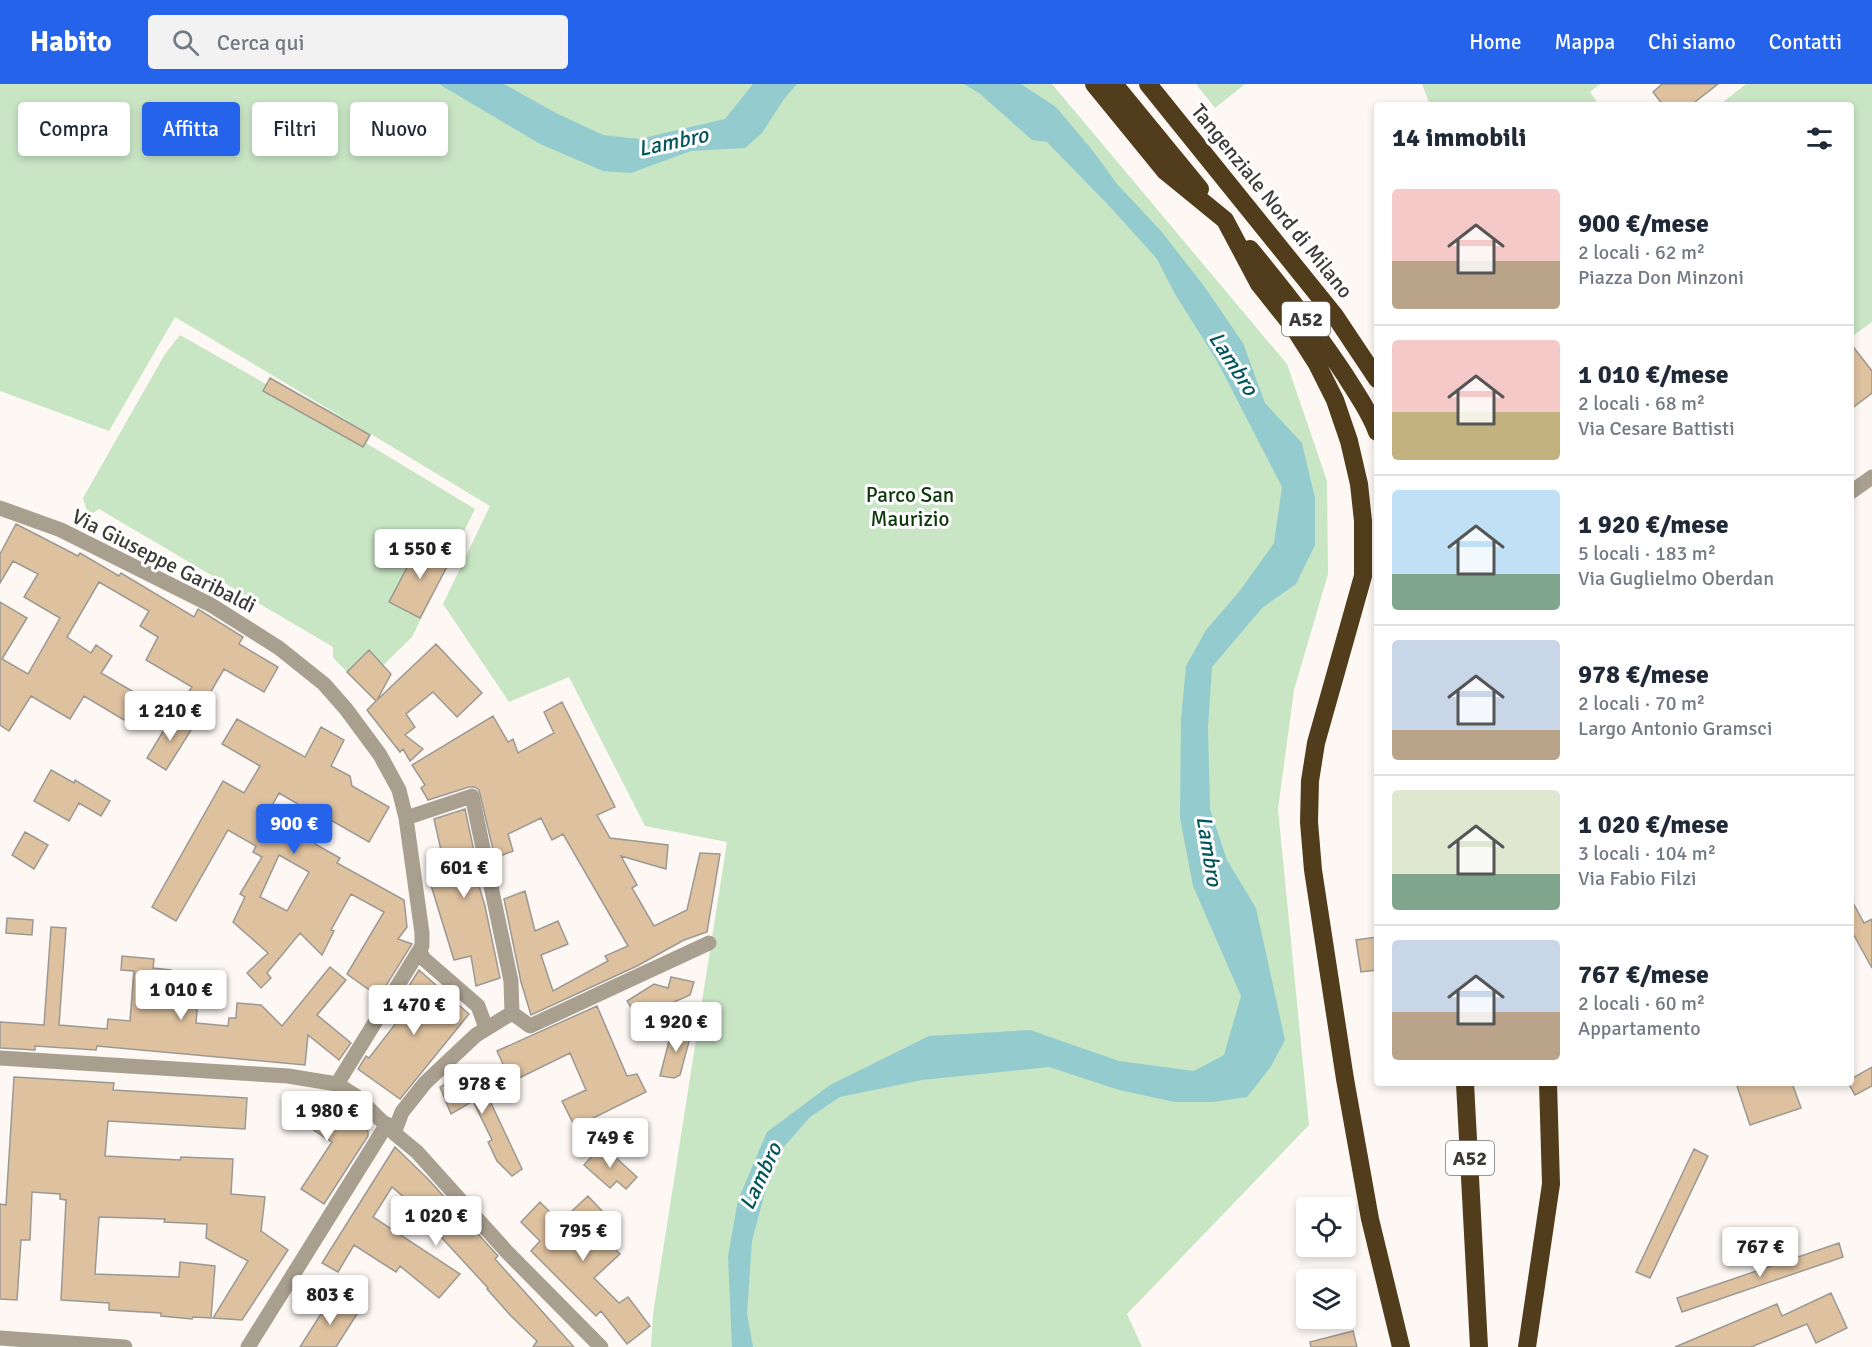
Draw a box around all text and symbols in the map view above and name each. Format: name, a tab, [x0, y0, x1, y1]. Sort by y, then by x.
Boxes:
search box	[148, 15, 568, 69]
text: Habito	[30, 25, 112, 59]
icon: search	[169, 26, 202, 59]
text: Cerca qui	[217, 29, 304, 56]
text: Home	[1469, 29, 1522, 55]
text: Mappa	[1555, 29, 1615, 55]
text: Chi siamo	[1648, 29, 1736, 55]
text: Contatti	[1769, 29, 1842, 55]
street label: Tangenziale Nord di Milano	[1186, 99, 1358, 303]
chip: Compra	[18, 102, 130, 156]
chip: Affitta	[142, 102, 240, 156]
chip: Filtri	[252, 102, 338, 156]
chip: Nuovo	[350, 102, 448, 156]
water label: Lambro	[636, 121, 712, 162]
text: 14 immobili	[1392, 122, 1526, 154]
icon: filters	[1803, 122, 1836, 155]
text: 900 €/mese	[1578, 208, 1709, 240]
icon: home	[1440, 213, 1512, 285]
text: 2 locali · 62 m²	[1578, 240, 1705, 265]
text: Piazza Don Minzoni	[1578, 265, 1744, 290]
road number: A52	[1282, 302, 1330, 336]
water label: Lambro	[1203, 326, 1265, 402]
text: 1 010 €/mese	[1578, 359, 1729, 391]
icon: home	[1440, 364, 1512, 436]
text: 2 locali · 68 m²	[1578, 391, 1705, 416]
text: Via Cesare Battisti	[1578, 416, 1735, 441]
park label: Parco San Maurizio	[866, 482, 954, 532]
street label: Via Giuseppe Garibaldi	[68, 503, 260, 619]
text: 1 920 €/mese	[1578, 509, 1729, 541]
icon: home	[1440, 514, 1512, 586]
pin: 1 550 €	[365, 529, 475, 580]
text: 1 550 €	[389, 536, 451, 561]
text: 5 locali · 183 m²	[1578, 541, 1716, 566]
text: Via Guglielmo Oberdan	[1578, 566, 1774, 591]
text: 978 €/mese	[1578, 659, 1709, 691]
icon: home	[1440, 664, 1512, 736]
pin: 1 210 €	[115, 691, 225, 742]
text: 2 locali · 70 m²	[1578, 691, 1705, 716]
text: 1 210 €	[139, 698, 201, 723]
text: Largo Antonio Gramsci	[1578, 716, 1772, 741]
pin: 900 €	[252, 804, 336, 855]
text: 1 020 €/mese	[1578, 809, 1729, 841]
text: 900 €	[270, 811, 318, 836]
water label: Lambro	[1191, 814, 1229, 890]
icon: home	[1440, 814, 1512, 886]
text: 3 locali · 104 m²	[1578, 841, 1716, 866]
pin: 601 €	[422, 848, 506, 899]
text: 601 €	[440, 855, 488, 880]
text: Via Fabio Filzi	[1578, 866, 1697, 891]
text: 767 €/mese	[1578, 959, 1709, 991]
icon: home	[1440, 964, 1512, 1036]
pin: 1 010 €	[126, 970, 236, 1021]
text: 1 010 €	[150, 977, 212, 1002]
pin: 1 470 €	[359, 985, 469, 1036]
text: 2 locali · 60 m²	[1578, 991, 1705, 1016]
text: 1 470 €	[383, 992, 445, 1017]
pin: 1 920 €	[621, 1002, 731, 1053]
text: 1 920 €	[645, 1009, 707, 1034]
text: Appartamento	[1578, 1016, 1701, 1041]
pin: 978 €	[440, 1064, 524, 1115]
text: 978 €	[458, 1071, 506, 1096]
pin: 1 980 €	[272, 1091, 382, 1142]
text: 1 980 €	[296, 1098, 358, 1123]
pin: 749 €	[568, 1118, 652, 1169]
text: 749 €	[586, 1125, 634, 1150]
water label: Lambro	[733, 1137, 788, 1214]
road number: A52	[1446, 1141, 1494, 1175]
pin: 1 020 €	[381, 1196, 491, 1247]
map controls	[1296, 1197, 1356, 1329]
button: locate	[1296, 1197, 1356, 1257]
text: 1 020 €	[405, 1203, 467, 1228]
pin: 795 €	[541, 1211, 625, 1262]
text: 795 €	[559, 1218, 607, 1243]
pin: 767 €	[1718, 1227, 1802, 1278]
text: 767 €	[1736, 1234, 1784, 1259]
button: layers	[1296, 1269, 1356, 1329]
pin: 803 €	[288, 1275, 372, 1326]
text: 803 €	[306, 1282, 354, 1307]

